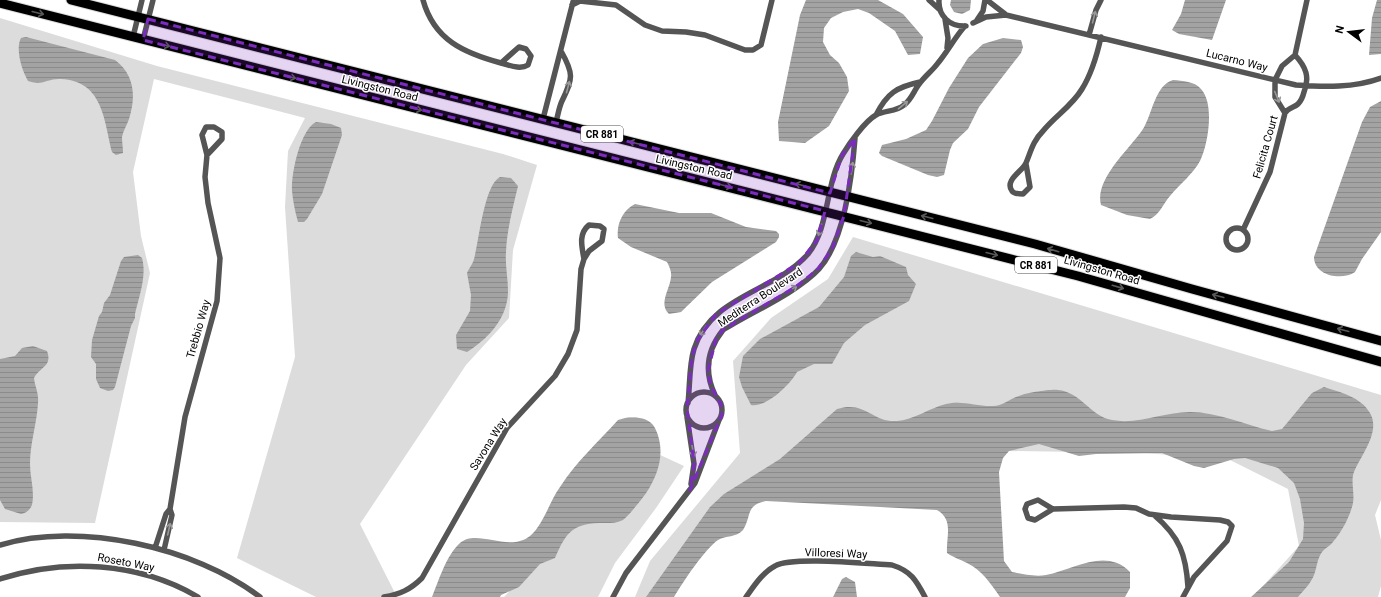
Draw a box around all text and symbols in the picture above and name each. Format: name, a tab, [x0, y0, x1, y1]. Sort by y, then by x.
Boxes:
one-way arrow	[31, 10, 44, 17]
one-way arrow	[1091, 11, 1098, 24]
north arrow	[1329, 12, 1369, 52]
text: N	[1333, 24, 1347, 35]
one-way arrow	[157, 42, 170, 49]
street label: Lucarno Way	[1205, 47, 1270, 75]
street label: Livingston Road	[340, 73, 419, 104]
one-way arrow	[283, 74, 296, 81]
one-way arrow	[565, 80, 572, 93]
one-way arrow	[1274, 91, 1282, 103]
one-way arrow	[898, 100, 909, 109]
one-way arrow	[409, 106, 422, 114]
street label: Felicita Court	[1250, 114, 1281, 180]
road number: CR 881	[581, 126, 623, 142]
one-way arrow	[629, 138, 642, 146]
street label: Livingston Road	[654, 152, 734, 183]
one-way arrow	[848, 162, 856, 175]
one-way arrow	[795, 181, 808, 189]
one-way arrow	[720, 183, 733, 191]
one-way arrow	[921, 213, 934, 220]
one-way arrow	[859, 218, 872, 226]
one-way arrow	[816, 224, 823, 237]
one-way arrow	[1047, 245, 1060, 253]
one-way arrow	[985, 250, 998, 258]
street label: Livingston Road	[1062, 253, 1141, 288]
road number: CR 881	[1015, 257, 1057, 273]
street label: Mediterra Boulevard	[715, 265, 805, 330]
one-way arrow	[786, 284, 798, 292]
one-way arrow	[1111, 284, 1124, 291]
one-way arrow	[1212, 292, 1225, 300]
street label: Trebbio Way	[184, 298, 213, 360]
one-way arrow	[699, 325, 707, 336]
one-way arrow	[1337, 326, 1350, 333]
street label: Savona Way	[467, 415, 510, 473]
one-way arrow	[689, 445, 697, 458]
one-way arrow	[165, 523, 173, 536]
street label: Villoresi Way	[805, 546, 868, 561]
street label: Roseto Way	[96, 551, 156, 575]

